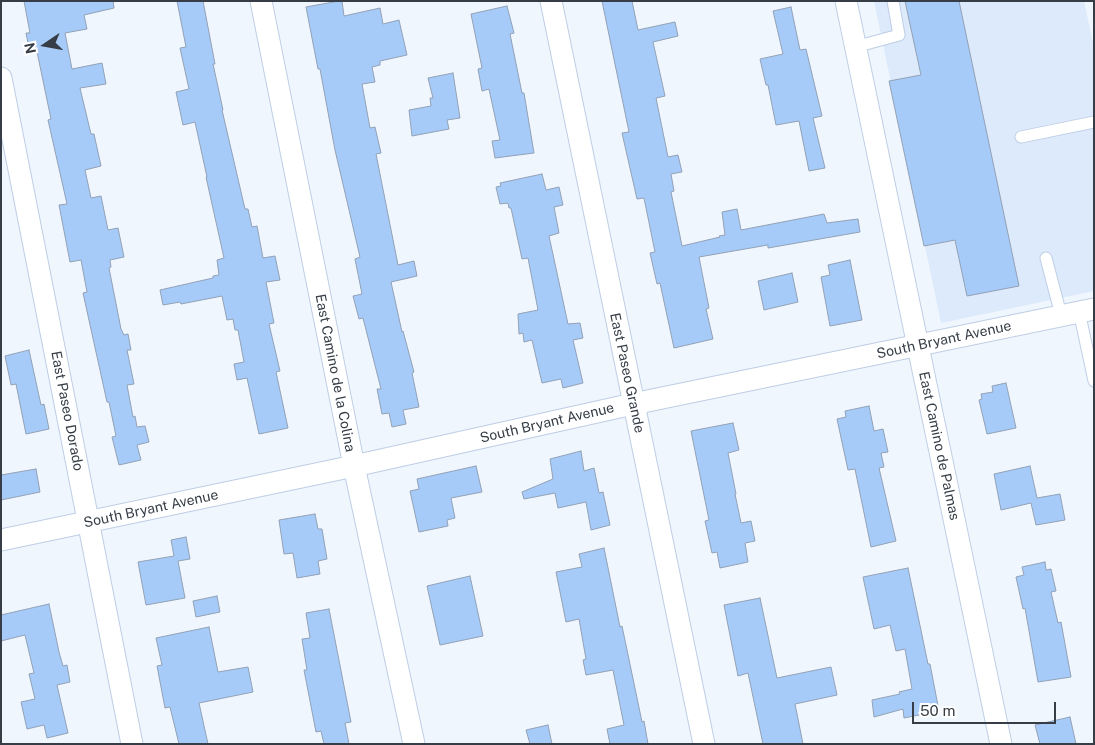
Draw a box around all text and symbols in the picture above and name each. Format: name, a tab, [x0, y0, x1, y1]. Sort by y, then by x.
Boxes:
north arrow	[20, 20, 70, 70]
text: N	[21, 41, 39, 55]
street label: East Camino de la Colina	[311, 293, 359, 453]
street label: East Paseo Grande	[606, 311, 648, 435]
street label: South Bryant Avenue	[875, 318, 1013, 362]
street label: East Paseo Dorado	[47, 350, 87, 472]
street label: East Camino de Palmas	[915, 370, 963, 522]
street label: South Bryant Avenue	[478, 399, 616, 447]
street label: South Bryant Avenue	[82, 487, 220, 531]
scale bar	[915, 692, 1059, 724]
text: 50 m	[920, 702, 955, 719]

